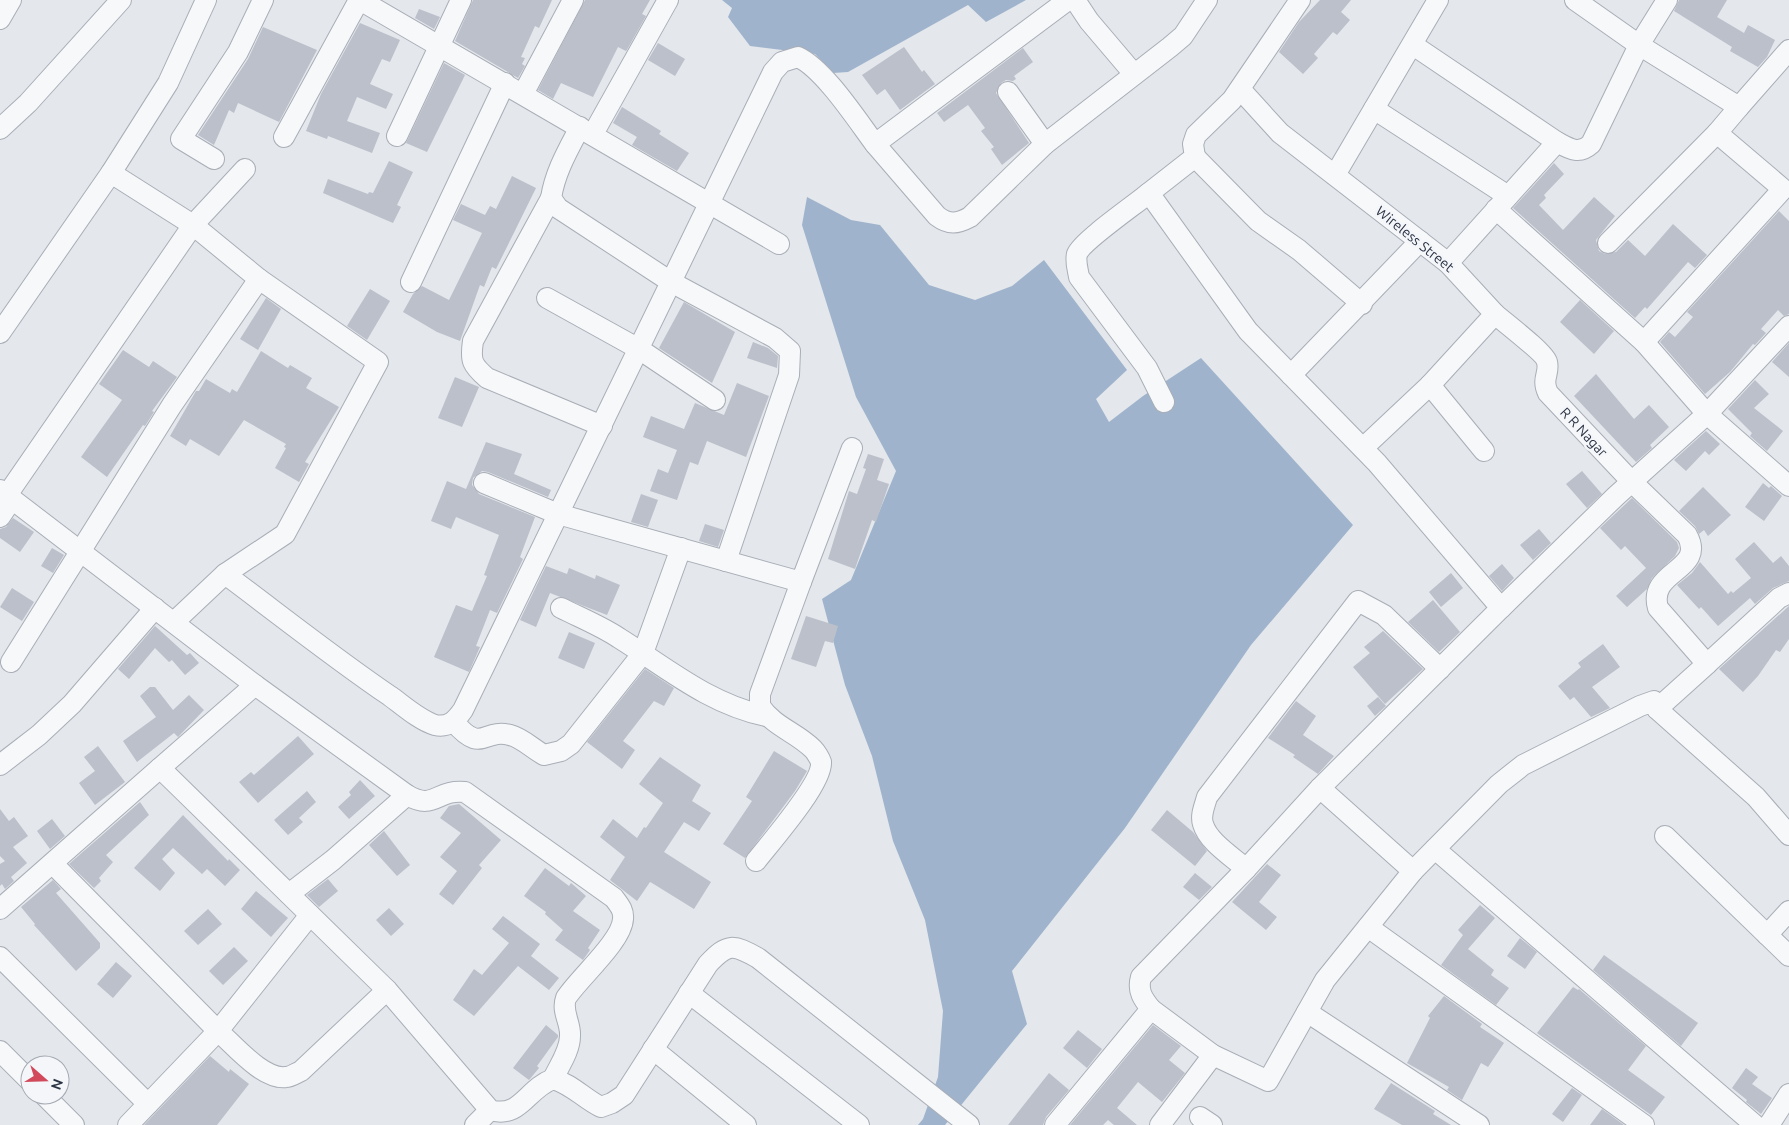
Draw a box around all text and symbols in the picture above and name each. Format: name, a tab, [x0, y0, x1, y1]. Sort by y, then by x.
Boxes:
street label: Wireless Street	[1373, 203, 1458, 276]
street label: R R Nagar	[1557, 404, 1611, 460]
north arrow	[20, 1055, 70, 1105]
text: N	[48, 1077, 67, 1092]

